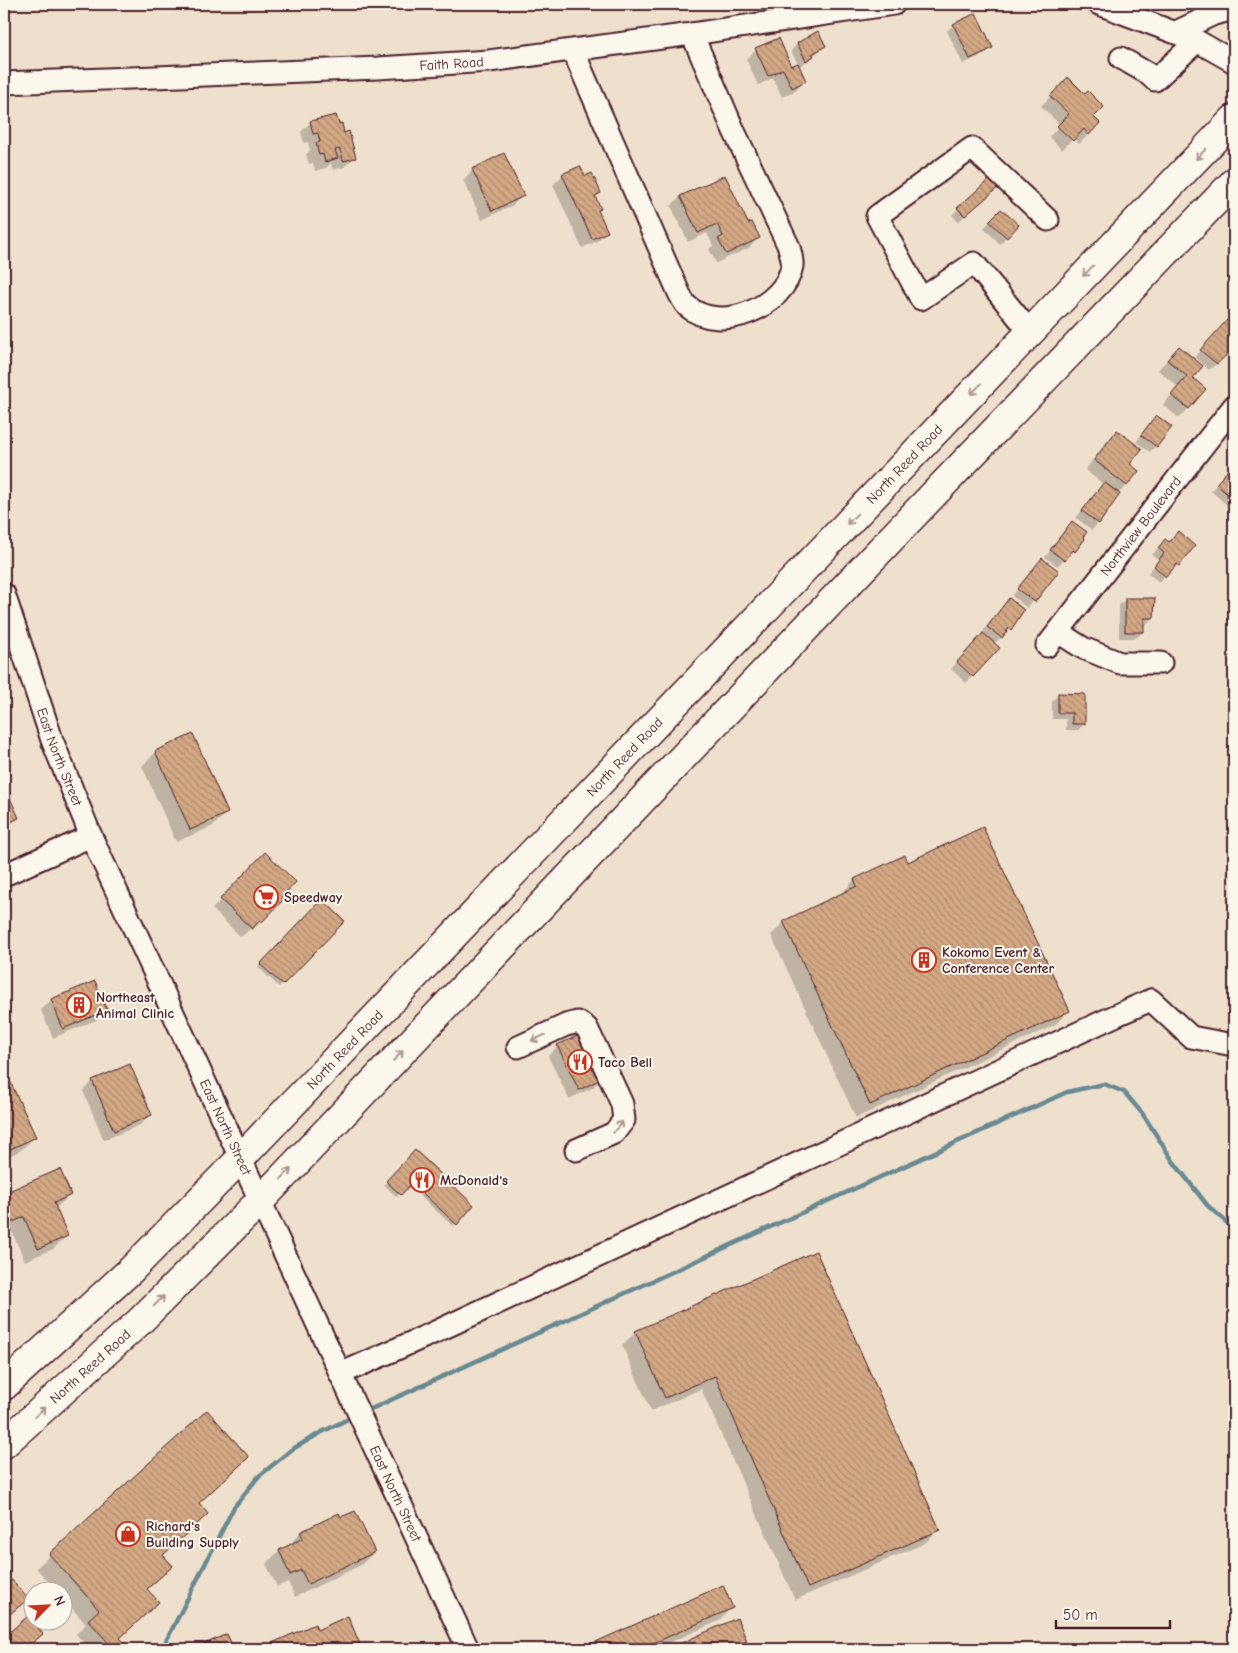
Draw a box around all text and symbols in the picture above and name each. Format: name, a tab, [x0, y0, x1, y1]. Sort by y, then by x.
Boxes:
street label: Faith Road	[419, 53, 484, 74]
one-way arrow	[1195, 148, 1207, 160]
one-way arrow	[1082, 265, 1094, 278]
one-way arrow	[970, 383, 982, 395]
street label: North Reed Road	[863, 421, 946, 507]
street label: Northview Boulevard	[1097, 473, 1185, 580]
one-way arrow	[846, 513, 858, 525]
street label: East North Street	[33, 706, 86, 809]
street label: North Reed Road	[583, 714, 667, 800]
supermarket icon: Speedway	[253, 884, 279, 910]
place label: Speedway	[284, 889, 343, 906]
place label: Kokomo Event & Conference Center	[942, 944, 1054, 977]
building icon: Kokomo Event & Conference Center	[911, 947, 937, 973]
place label: Northeast Animal Clinic	[96, 989, 174, 1022]
building icon: Northeast Animal Clinic	[66, 992, 92, 1018]
street label: North Reed Road	[303, 1007, 387, 1093]
one-way arrow	[531, 1033, 546, 1043]
restaurant icon: Taco Bell	[567, 1049, 593, 1075]
one-way arrow	[392, 1050, 404, 1062]
place label: Taco Bell	[598, 1054, 652, 1071]
street label: East North Street	[196, 1077, 255, 1179]
one-way arrow	[612, 1121, 623, 1134]
one-way arrow	[280, 1167, 292, 1180]
restaurant icon: McDonald's	[409, 1167, 435, 1193]
place label: McDonald's	[440, 1172, 508, 1189]
one-way arrow	[153, 1295, 165, 1308]
street label: North Reed Road	[46, 1326, 134, 1407]
one-way arrow	[33, 1406, 46, 1418]
street label: East North Street	[366, 1443, 425, 1545]
place label: Richard's Building Supply	[146, 1518, 239, 1551]
shop icon: Richard's Building Supply	[115, 1521, 141, 1547]
north arrow	[22, 1580, 72, 1630]
text: N	[50, 1593, 69, 1609]
scale bar	[1056, 1598, 1169, 1630]
text: 50 m	[1063, 1606, 1098, 1624]

